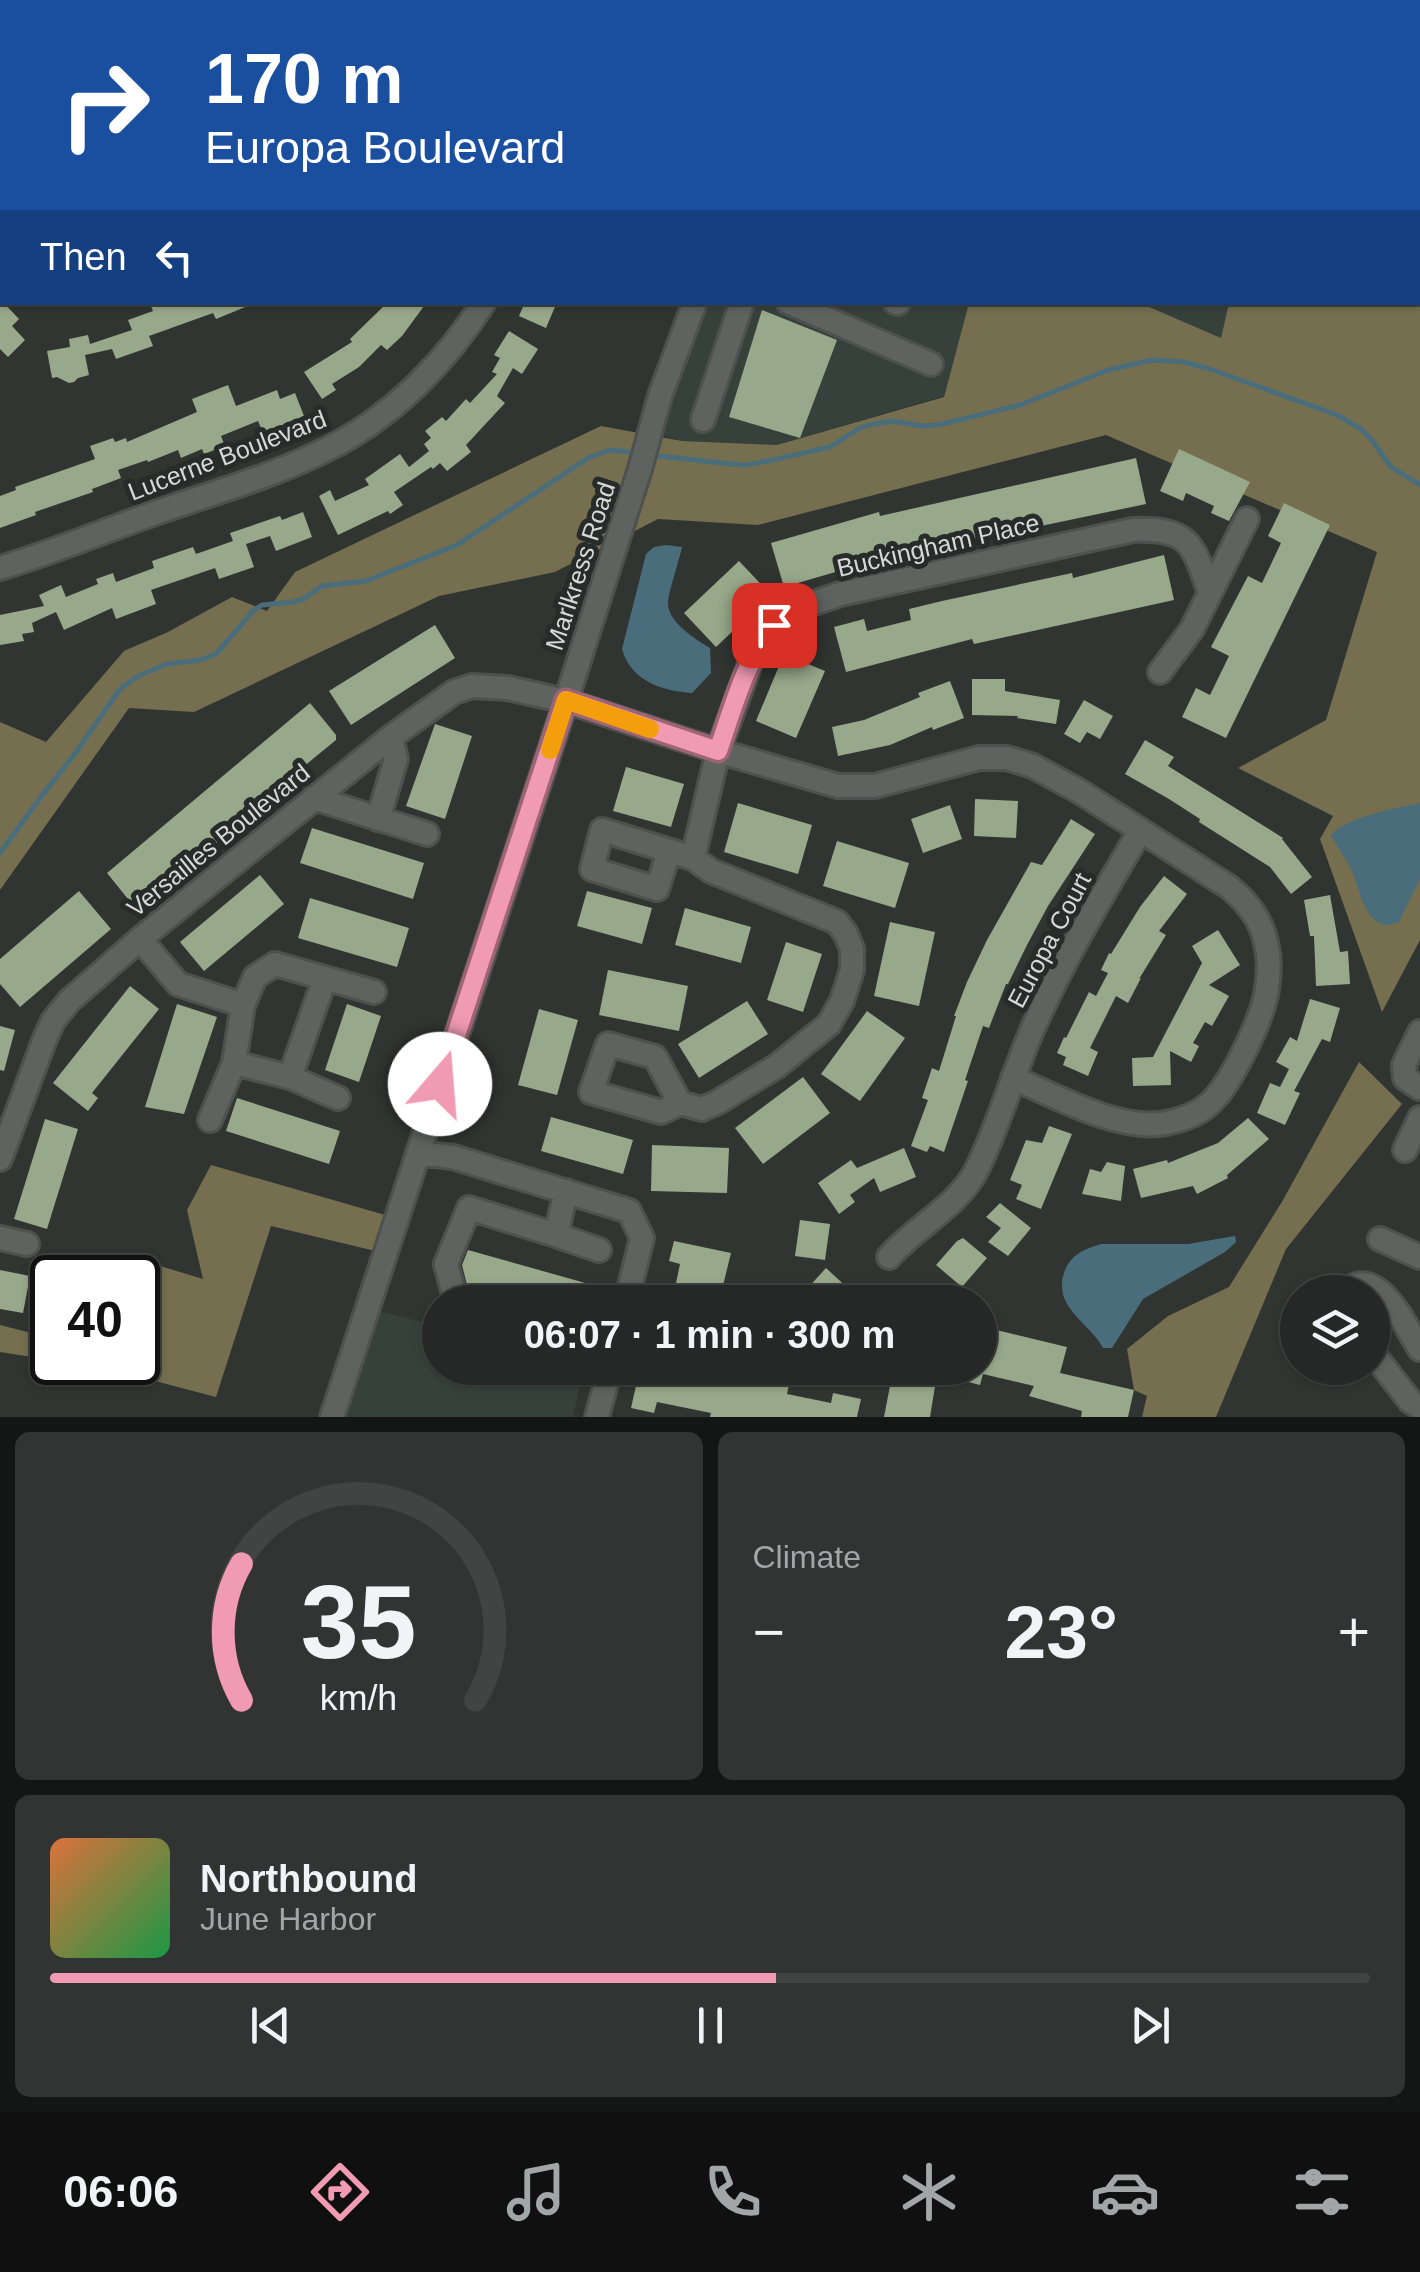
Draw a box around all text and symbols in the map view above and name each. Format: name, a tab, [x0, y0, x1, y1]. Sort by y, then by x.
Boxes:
icon: right	[40, 40, 170, 170]
text: 170 m	[205, 40, 403, 118]
text: Europa Boulevard	[205, 122, 565, 173]
icon: left	[147, 230, 202, 285]
text: Then	[40, 236, 127, 278]
street label: Lucerne Boulevard	[124, 404, 330, 506]
street label: Marlkress Road	[540, 478, 620, 654]
street label: Buckingham Place	[834, 508, 1042, 582]
pin	[732, 583, 817, 668]
icon: arrive	[747, 598, 802, 653]
street label: Versailles Boulevard	[121, 758, 315, 922]
street label: Europa Court	[1002, 868, 1096, 1012]
position arrow	[388, 1032, 492, 1136]
speed limit sign: 40	[30, 1255, 160, 1385]
map controls	[1280, 1275, 1390, 1385]
button: layers	[1280, 1275, 1390, 1385]
text: 06:07 · 1 min · 300 m	[524, 1314, 895, 1356]
text: Climate	[753, 1539, 861, 1575]
text: 35	[301, 1564, 417, 1680]
text: 23°	[1005, 1590, 1118, 1674]
text: −	[753, 1601, 785, 1663]
text: +	[1338, 1601, 1370, 1663]
text: km/h	[320, 1678, 397, 1718]
text: Northbound	[200, 1858, 417, 1900]
text: June Harbor	[200, 1901, 376, 1937]
icon: previous	[243, 1998, 298, 2053]
icon: pause	[683, 1998, 738, 2053]
icon: next	[1123, 1998, 1178, 2053]
icon: directions	[305, 2157, 375, 2227]
icon: music	[501, 2157, 571, 2227]
icon: phone	[698, 2157, 768, 2227]
icon: climate	[894, 2157, 964, 2227]
icon: car	[1090, 2157, 1160, 2227]
icon: filters	[1287, 2157, 1357, 2227]
text: 06:06	[63, 2166, 178, 2217]

